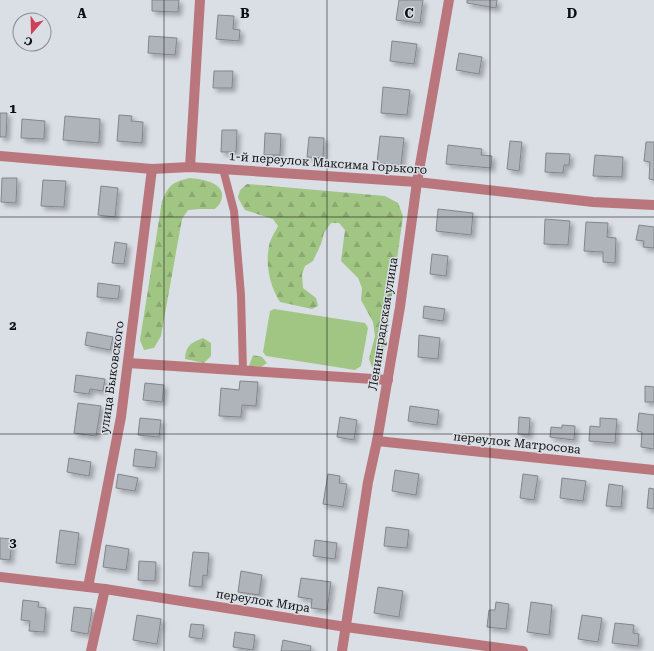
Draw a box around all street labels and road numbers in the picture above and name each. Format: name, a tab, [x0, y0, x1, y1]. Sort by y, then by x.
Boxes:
street label: 1-й переулок Максима Горького	[228, 149, 428, 177]
street label: Ленинградская улица	[366, 256, 401, 392]
street label: улица Быковского	[97, 320, 127, 434]
street label: переулок Матросова	[453, 429, 582, 457]
street label: переулок Мира	[215, 587, 311, 615]

